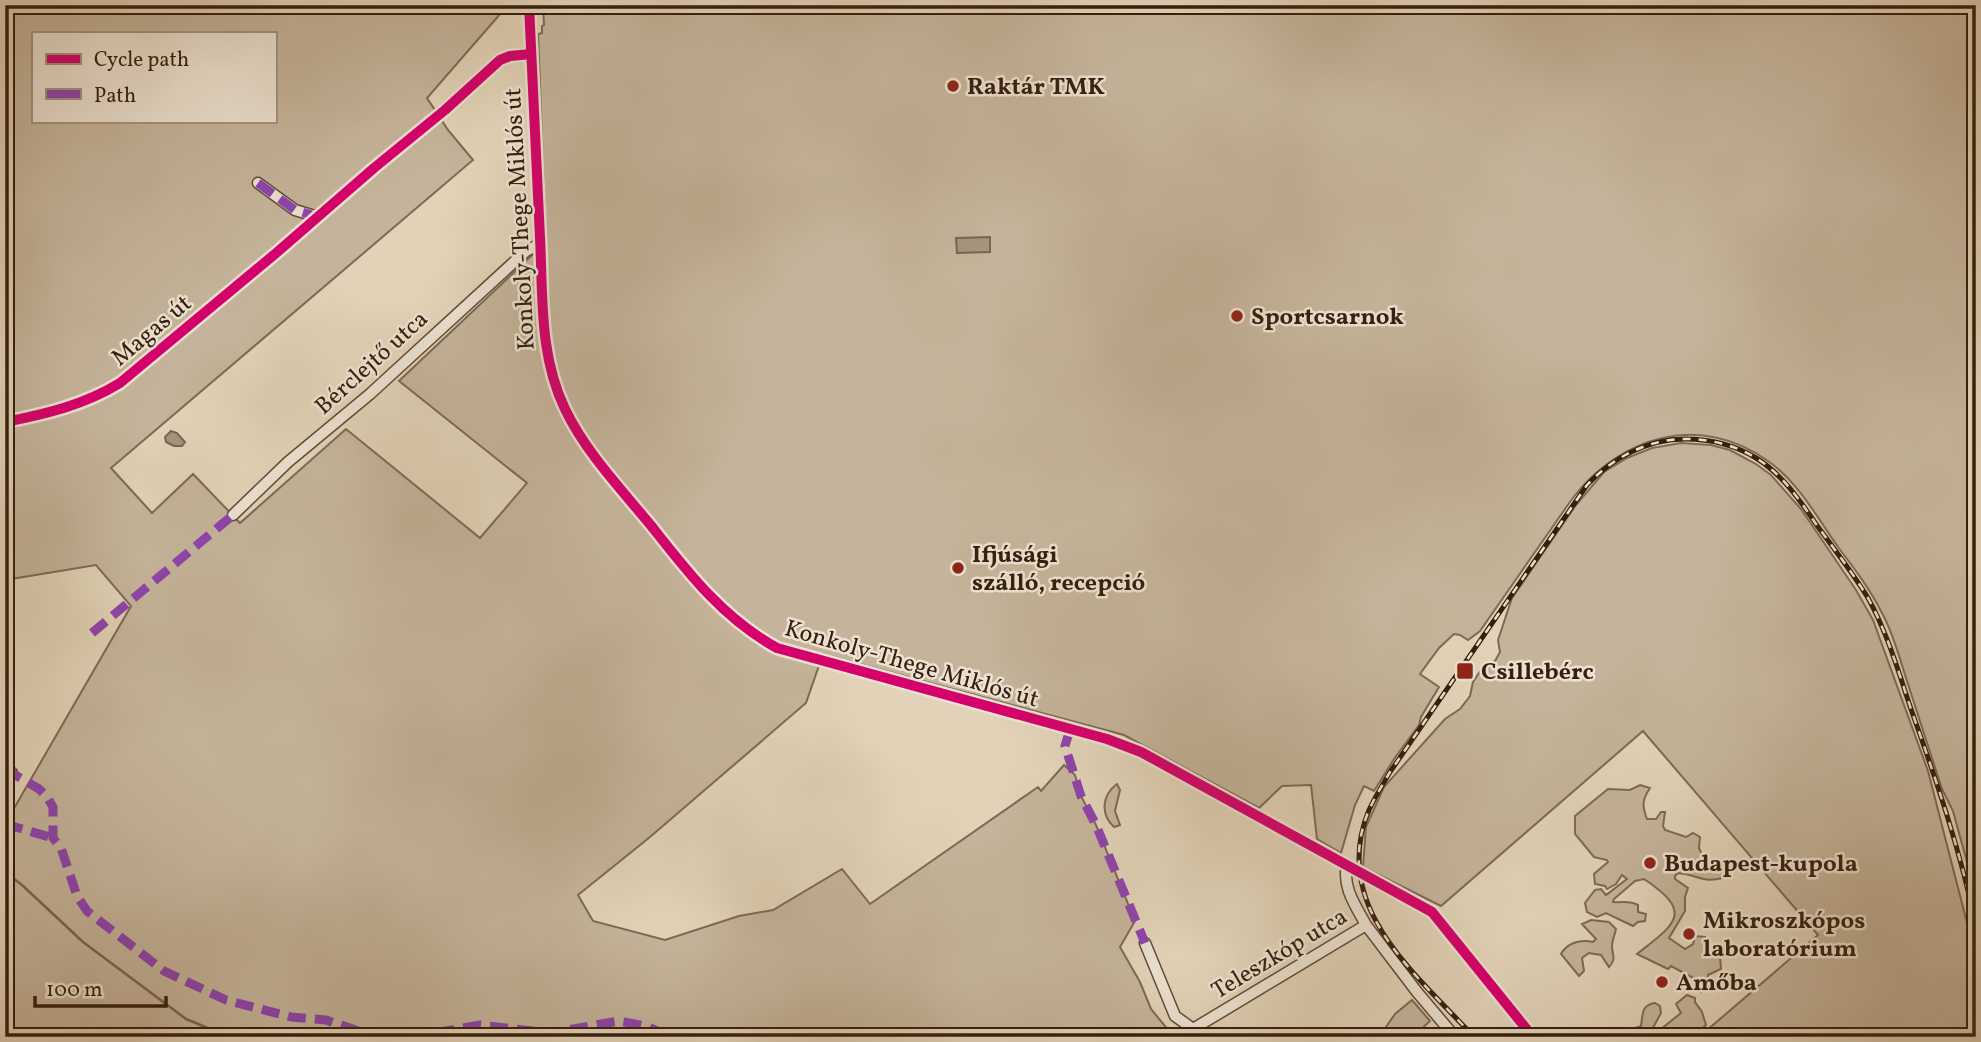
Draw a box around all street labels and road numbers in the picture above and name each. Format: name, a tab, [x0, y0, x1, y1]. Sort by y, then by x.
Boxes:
street label: Konkoly-Thege Miklós út	[497, 87, 545, 351]
street label: Magas út	[105, 288, 200, 375]
street label: Bérclejtő utca	[308, 303, 436, 424]
street label: Konkoly-Thege Miklós út	[781, 612, 1042, 717]
street label: Teleszkóp utca	[1206, 901, 1354, 1009]

